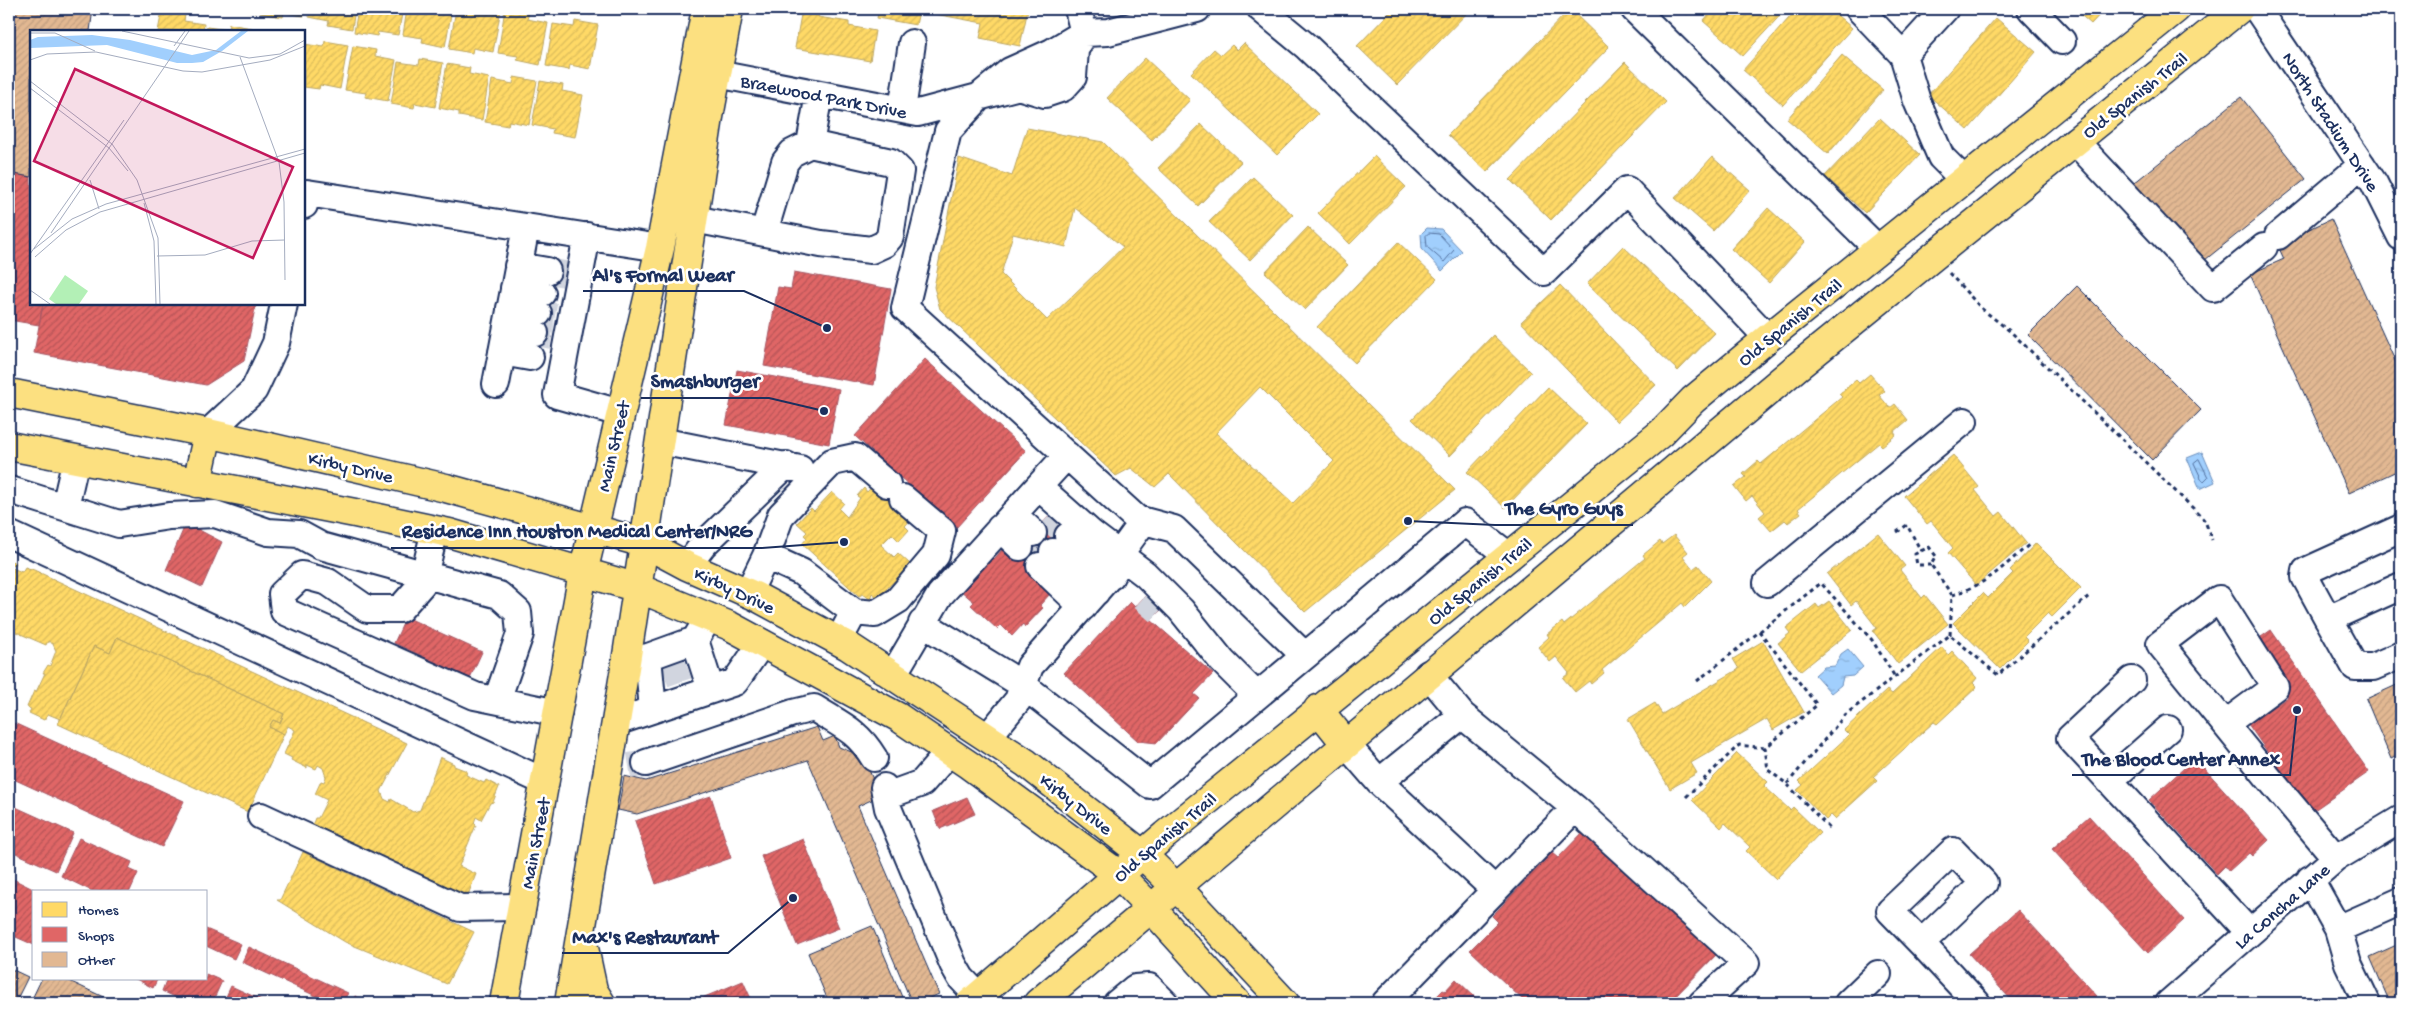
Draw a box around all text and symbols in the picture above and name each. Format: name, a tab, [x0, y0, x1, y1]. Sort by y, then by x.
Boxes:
inset map	[30, 30, 305, 305]
street label: Old Spanish Trail	[2079, 48, 2194, 145]
street label: North Stadium Drive	[2275, 49, 2383, 197]
street label: Braewood Park Drive	[737, 71, 909, 126]
callout: Al's Formal Wear	[583, 256, 744, 291]
text: Al's Formal Wear	[591, 266, 735, 289]
street label: Old Spanish Trail	[1734, 275, 1848, 373]
callout: Smashburger	[641, 363, 769, 398]
text: Smashburger	[651, 372, 761, 395]
street label: Main Street	[594, 397, 637, 494]
street label: Kirby Drive	[305, 448, 395, 490]
callout: The Gyro Guys	[1495, 490, 1633, 525]
text: The Gyro Guys	[1503, 499, 1624, 522]
callout: Residence Inn Houston Medical Center/NRG	[391, 513, 762, 548]
text: Residence Inn Houston Medical Center/NRG	[401, 522, 754, 545]
street label: Old Spanish Trail	[1424, 534, 1538, 632]
street label: Kirby Drive	[689, 563, 778, 621]
callout: The Blood Center Annex	[2072, 740, 2290, 775]
text: The Blood Center Annex	[2080, 750, 2280, 773]
street label: Kirby Drive	[1034, 770, 1116, 842]
street label: Old Spanish Trail	[1110, 789, 1223, 889]
street label: Main Street	[517, 794, 558, 891]
street label: La Concha Lane	[2231, 860, 2336, 955]
legend	[32, 890, 208, 980]
text: Homes	[78, 902, 119, 920]
callout: Max's Restaurant	[562, 918, 728, 953]
text: Shops	[78, 928, 114, 946]
text: Max's Restaurant	[572, 928, 720, 951]
text: Other	[78, 952, 116, 970]

